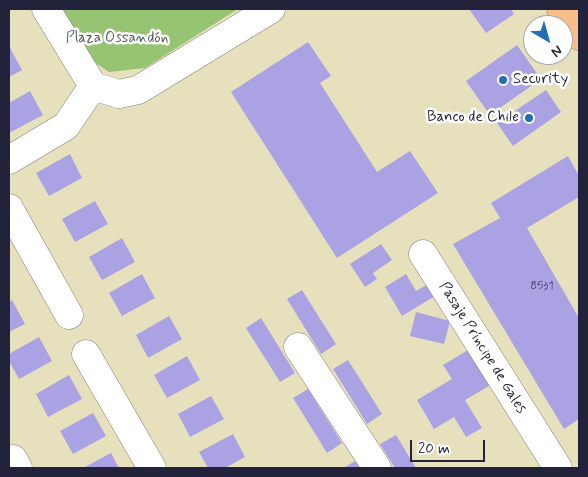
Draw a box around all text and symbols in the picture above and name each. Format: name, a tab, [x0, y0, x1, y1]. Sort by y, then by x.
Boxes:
north arrow	[523, 15, 573, 65]
park label: Plaza Ossandón	[66, 30, 168, 48]
text: N	[547, 41, 566, 61]
place label: Security	[513, 71, 568, 89]
marker: Security	[497, 74, 509, 86]
place label: Banco de Chile	[427, 109, 519, 127]
marker: Banco de Chile	[523, 112, 535, 124]
street label: Pasaje Príncipe de Gales	[434, 279, 530, 417]
house number: 8531	[530, 279, 554, 293]
scale bar	[413, 430, 488, 462]
text: 20 m	[418, 439, 450, 459]

